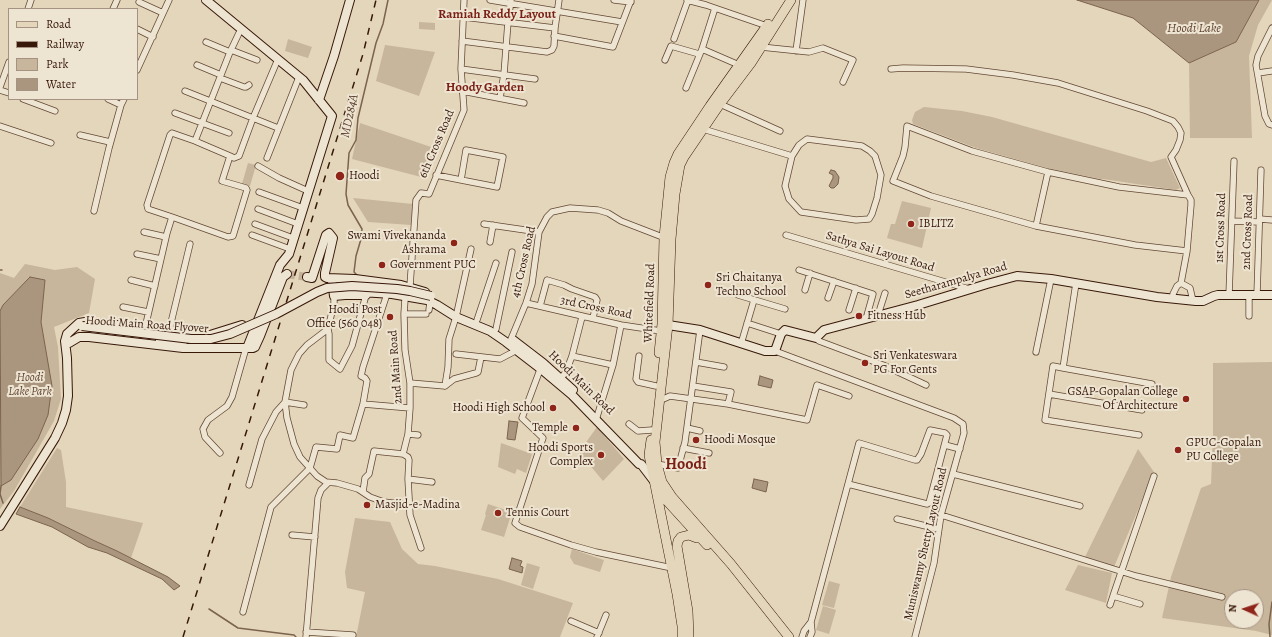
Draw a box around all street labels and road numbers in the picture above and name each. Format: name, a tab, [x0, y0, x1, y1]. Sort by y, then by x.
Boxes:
street label: 6th Cross Road	[416, 108, 458, 180]
street label: 1st Cross Road	[1213, 193, 1229, 263]
street label: 2nd Cross Road	[1239, 194, 1257, 270]
street label: 4th Cross Road	[509, 225, 539, 299]
street label: Sathya Sai Layout Road	[824, 229, 936, 275]
street label: Seetharampalya Road	[903, 259, 1009, 303]
street label: Whitefield Road	[641, 263, 659, 343]
street label: 3rd Cross Road	[559, 293, 633, 323]
street label: Hoodi Main Road Flyover	[85, 314, 209, 336]
street label: 2nd Main Road	[386, 330, 406, 404]
street label: Hoodi Main Road	[545, 348, 617, 418]
street label: Muniswamy Shetty Layout Road	[901, 466, 951, 622]

